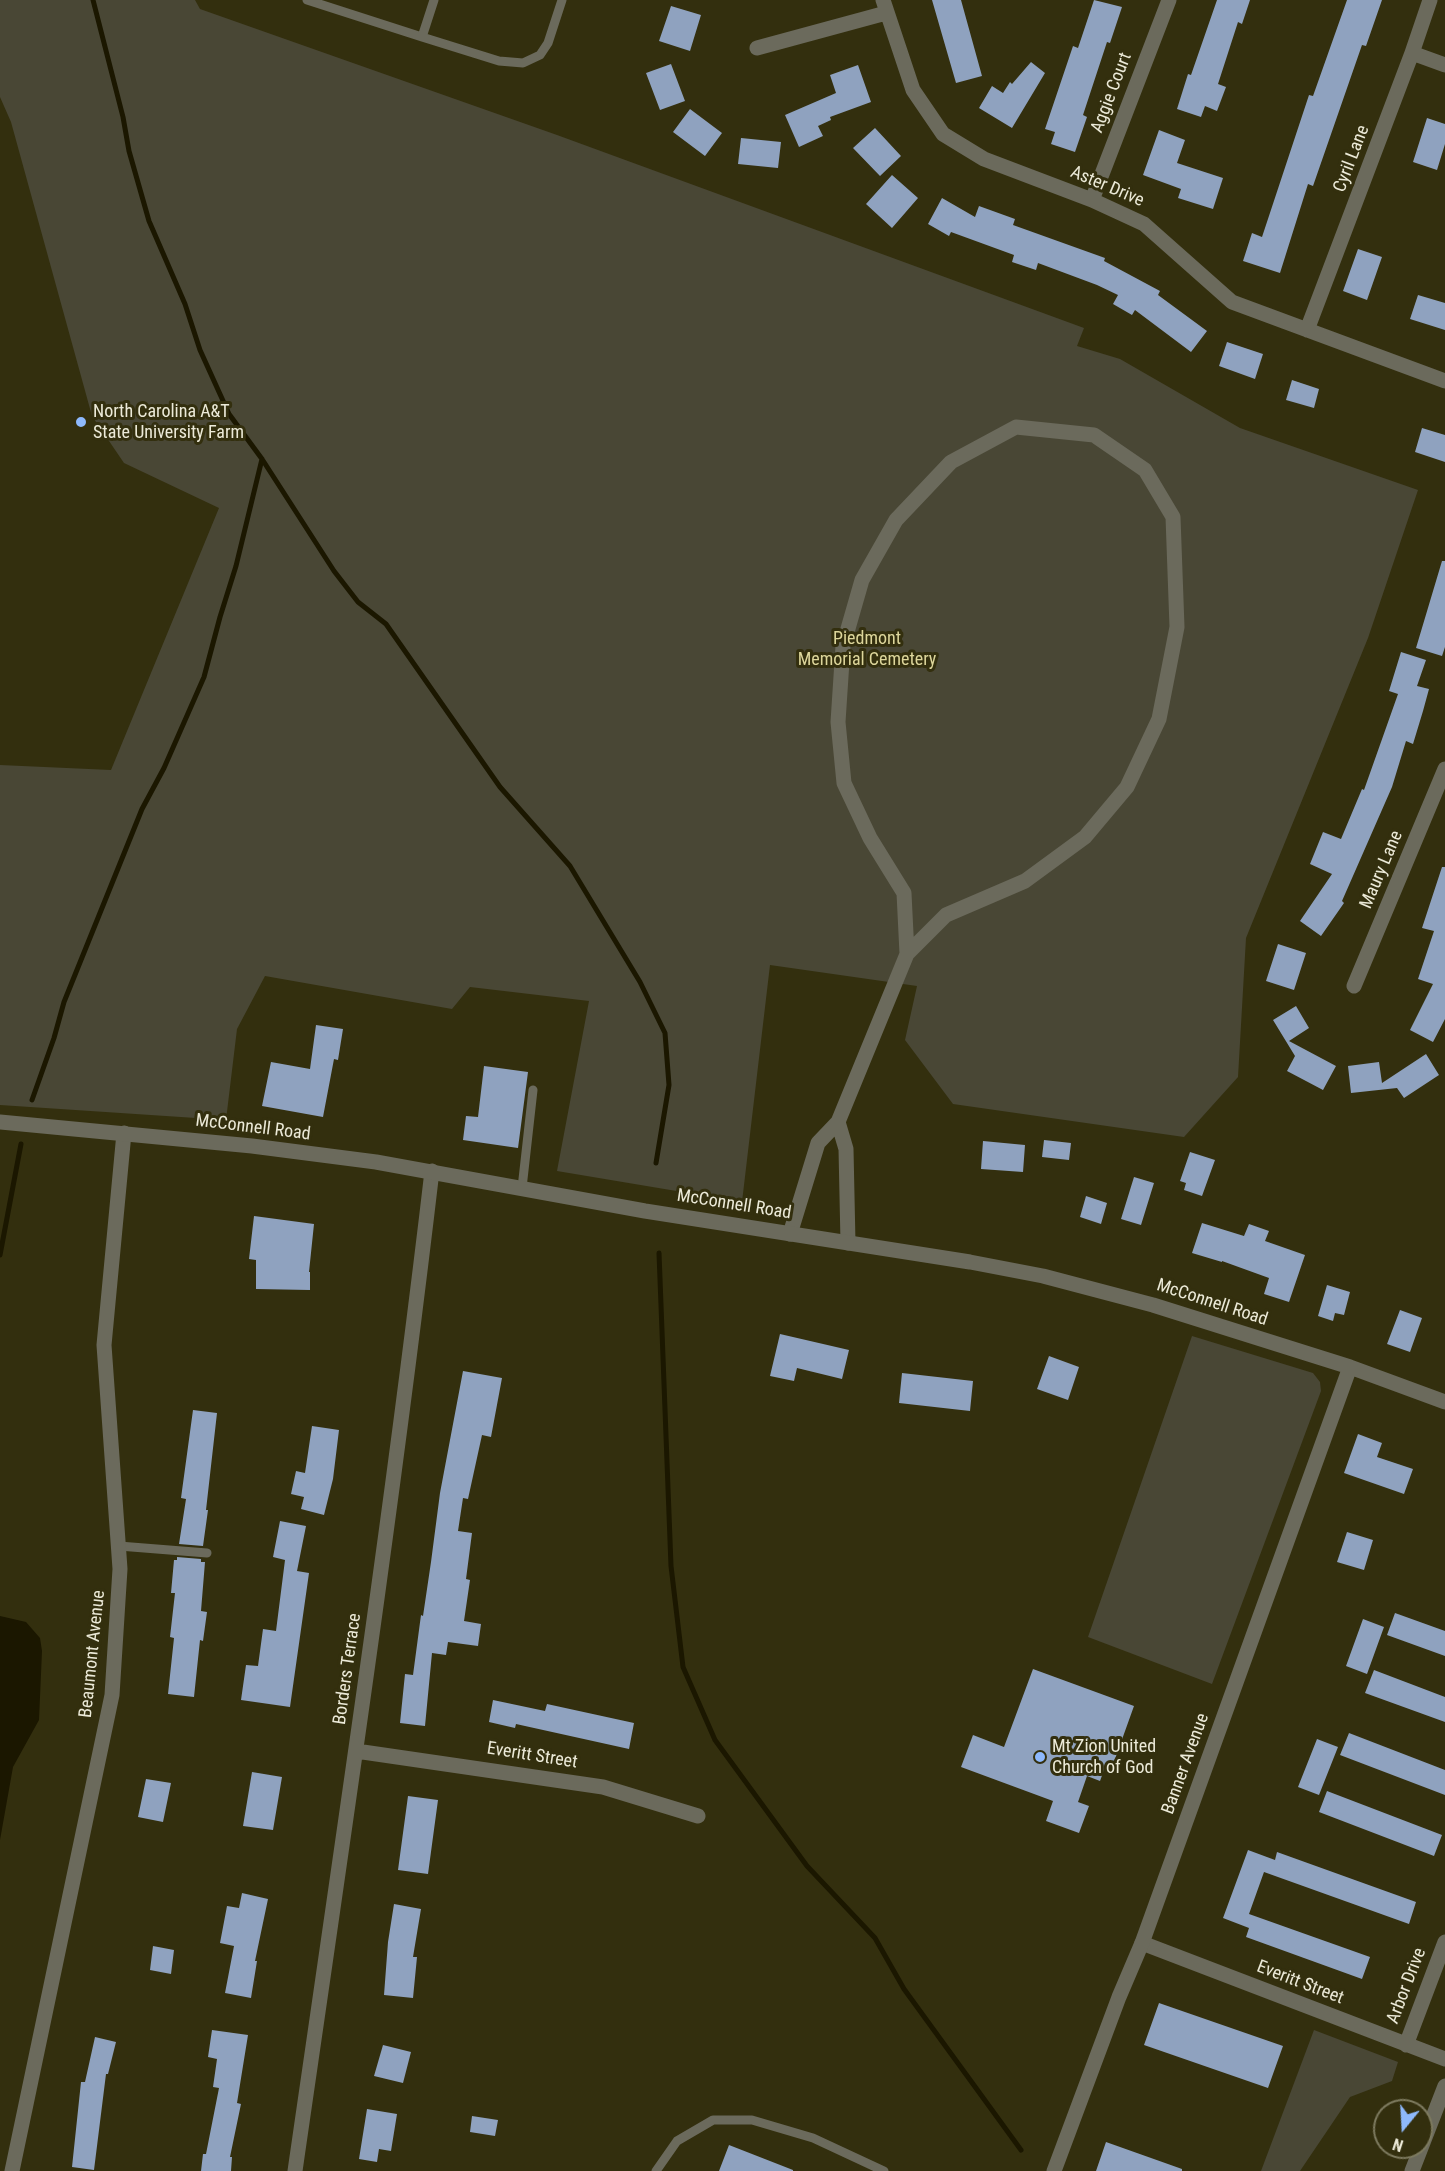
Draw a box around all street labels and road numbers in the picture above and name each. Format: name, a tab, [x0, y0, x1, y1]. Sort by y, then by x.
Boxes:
street label: Aggie Court	[1087, 50, 1137, 136]
street label: Cyril Lane	[1329, 122, 1375, 196]
street label: Aster Drive	[1067, 162, 1147, 212]
street label: Maury Lane	[1356, 828, 1408, 912]
street label: McConnell Road	[194, 1110, 312, 1146]
street label: McConnell Road	[675, 1185, 793, 1225]
street label: McConnell Road	[1154, 1275, 1270, 1331]
street label: Beaumont Avenue	[76, 1589, 110, 1719]
street label: Borders Terrace	[329, 1612, 367, 1726]
street label: Banner Avenue	[1158, 1711, 1214, 1817]
street label: Everitt Street	[485, 1738, 579, 1774]
street label: Arbor Drive	[1383, 1945, 1431, 2027]
street label: Everitt Street	[1254, 1957, 1346, 2009]

